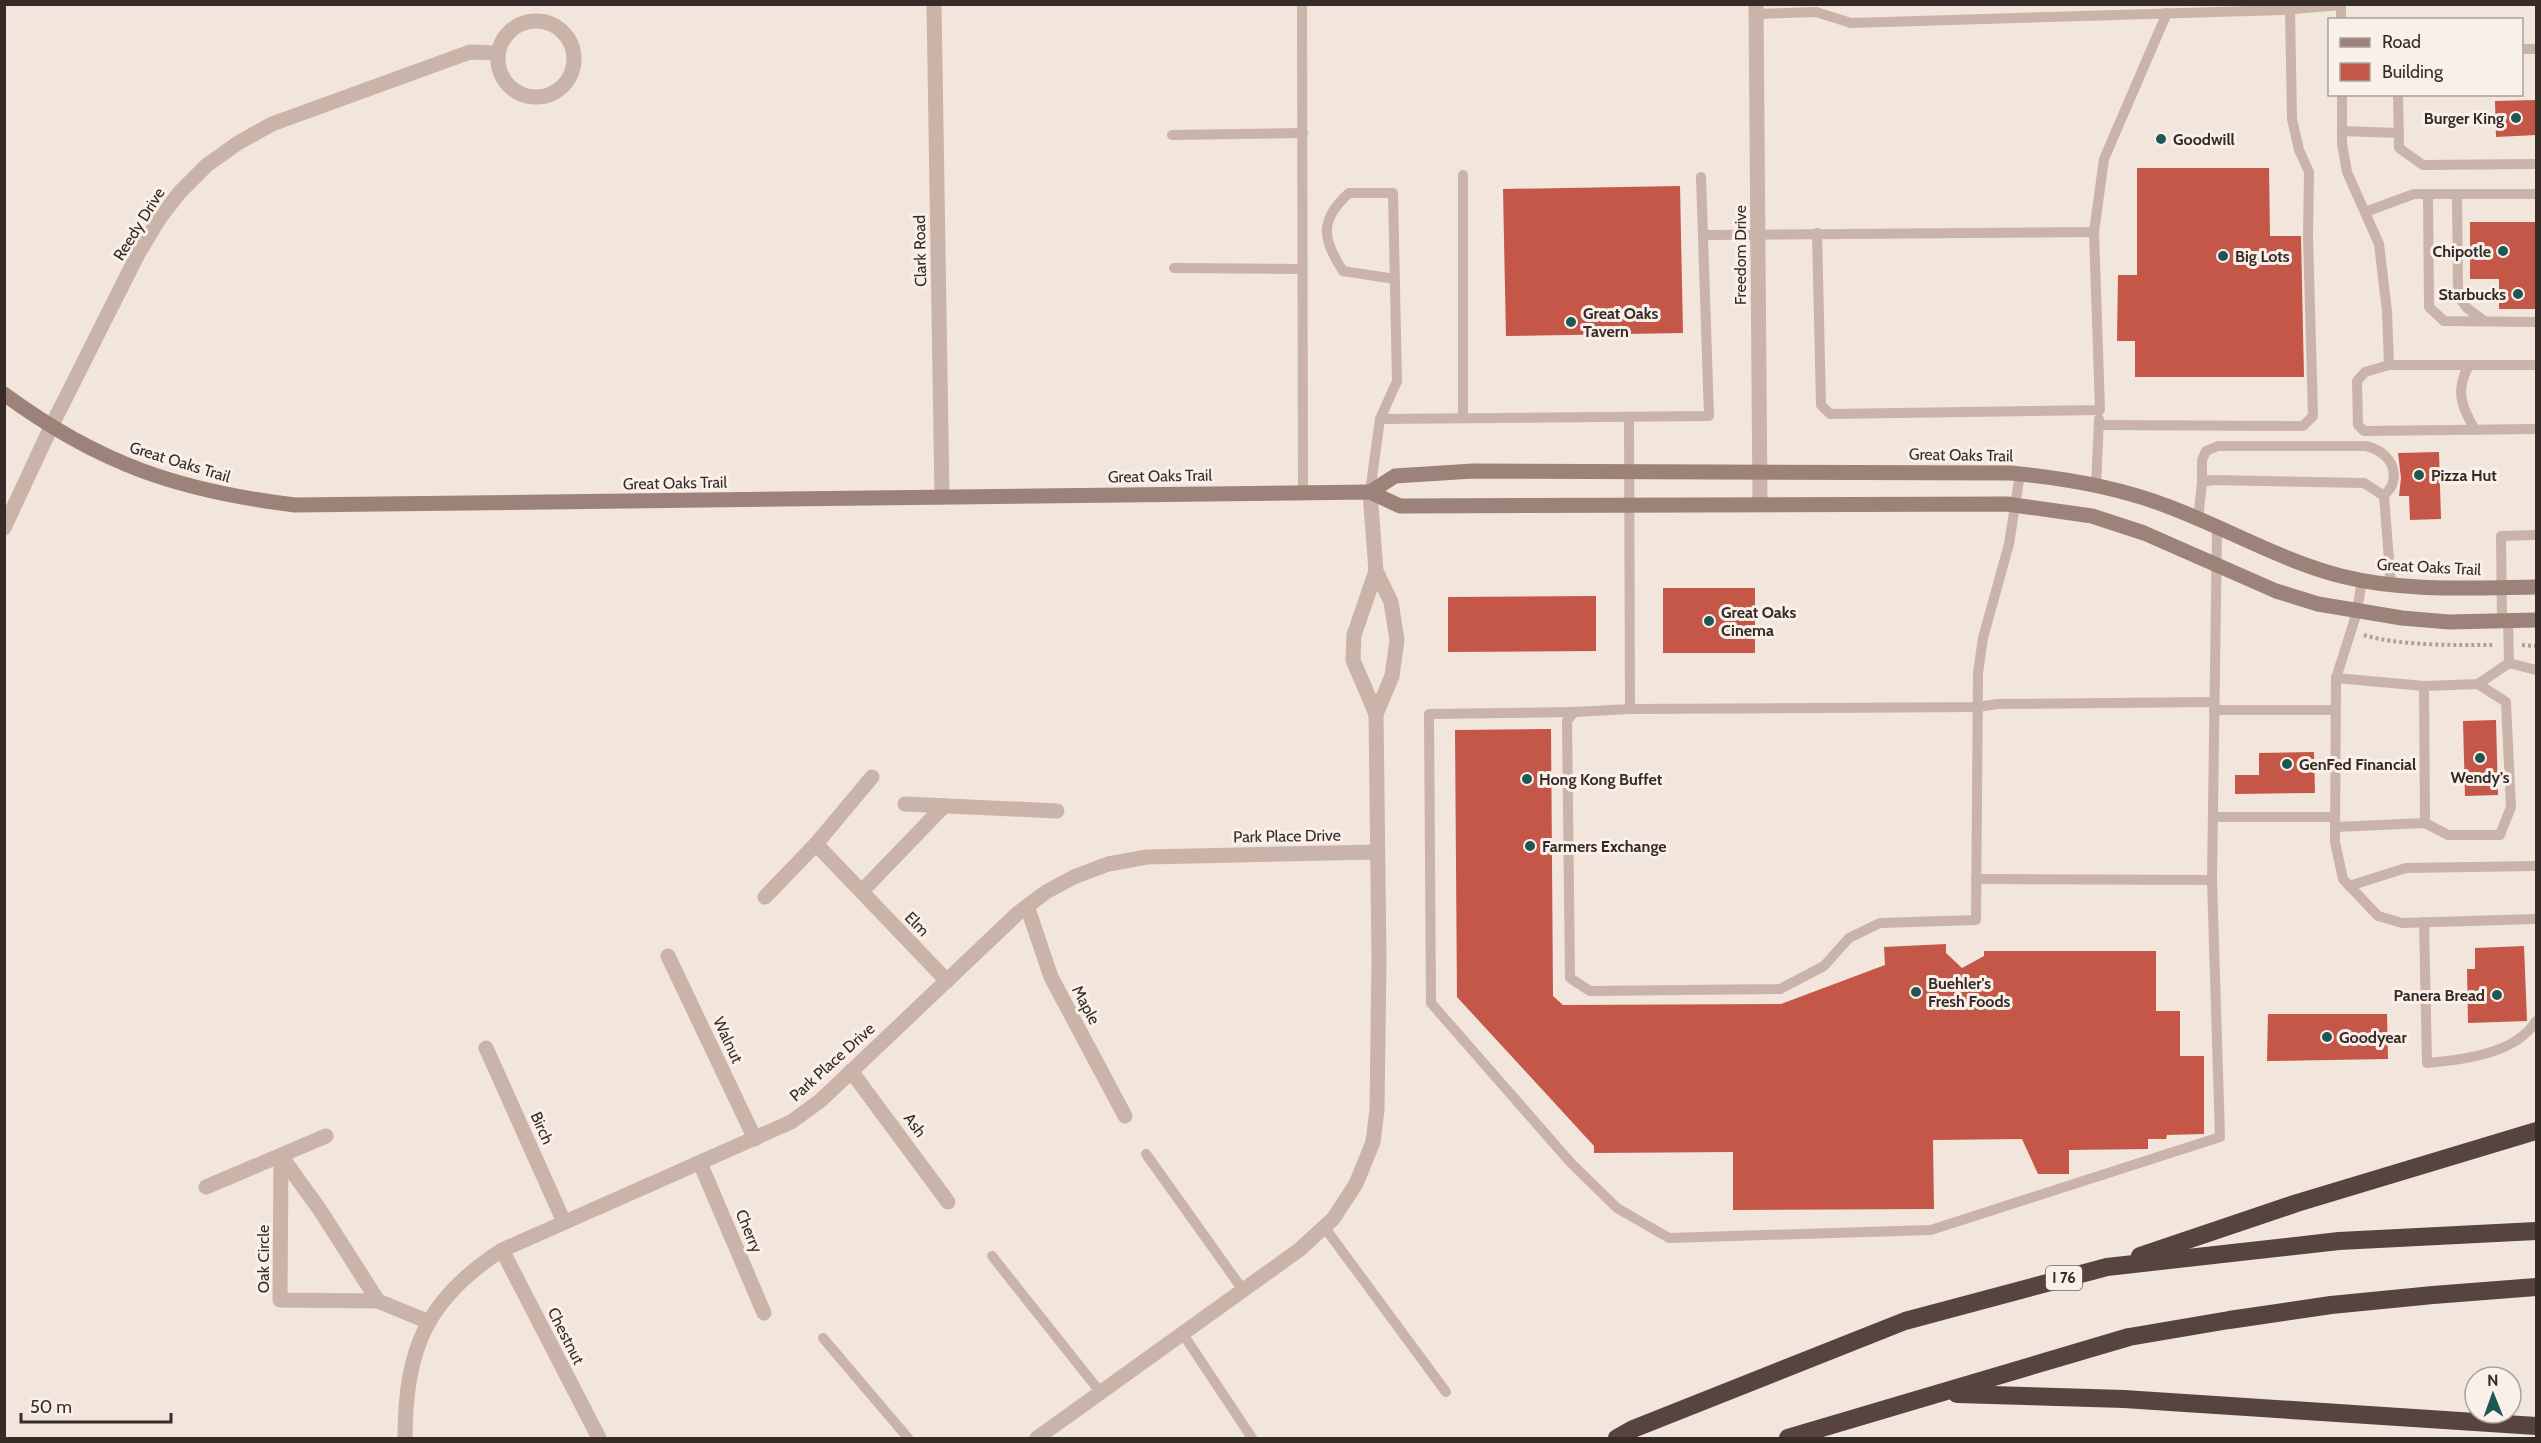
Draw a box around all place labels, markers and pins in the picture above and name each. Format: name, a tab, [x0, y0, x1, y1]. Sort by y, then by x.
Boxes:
place label: Burger King	[2424, 109, 2504, 128]
marker: Burger King	[2509, 111, 2523, 125]
place label: Goodwill	[2173, 130, 2235, 149]
marker: Goodwill	[2154, 132, 2168, 146]
place label: Chipotle	[2433, 242, 2491, 261]
marker: Chipotle	[2496, 244, 2510, 258]
place label: Big Lots	[2235, 247, 2290, 266]
marker: Big Lots	[2216, 249, 2230, 263]
place label: Starbucks	[2438, 285, 2506, 304]
marker: Starbucks	[2511, 287, 2525, 301]
place label: Great Oaks Tavern	[1583, 304, 1659, 341]
marker: Great Oaks Tavern	[1564, 315, 1578, 329]
place label: Pizza Hut	[2431, 466, 2497, 485]
marker: Pizza Hut	[2412, 468, 2426, 482]
place label: Great Oaks Cinema	[1721, 603, 1797, 640]
marker: Great Oaks Cinema	[1702, 614, 1716, 628]
marker: Wendy's	[2473, 751, 2487, 765]
place label: GenFed Financial	[2299, 755, 2416, 774]
marker: GenFed Financial	[2280, 757, 2294, 771]
place label: Wendy's	[2450, 768, 2510, 787]
place label: Hong Kong Buffet	[1539, 770, 1663, 789]
marker: Hong Kong Buffet	[1520, 772, 1534, 786]
place label: Farmers Exchange	[1542, 837, 1667, 856]
marker: Farmers Exchange	[1523, 839, 1537, 853]
place label: Buehler's Fresh Foods	[1928, 974, 2011, 1011]
marker: Buehler's Fresh Foods	[1909, 985, 1923, 999]
place label: Panera Bread	[2393, 986, 2485, 1005]
marker: Panera Bread	[2490, 988, 2504, 1002]
place label: Goodyear	[2339, 1028, 2408, 1047]
marker: Goodyear	[2320, 1030, 2334, 1044]

